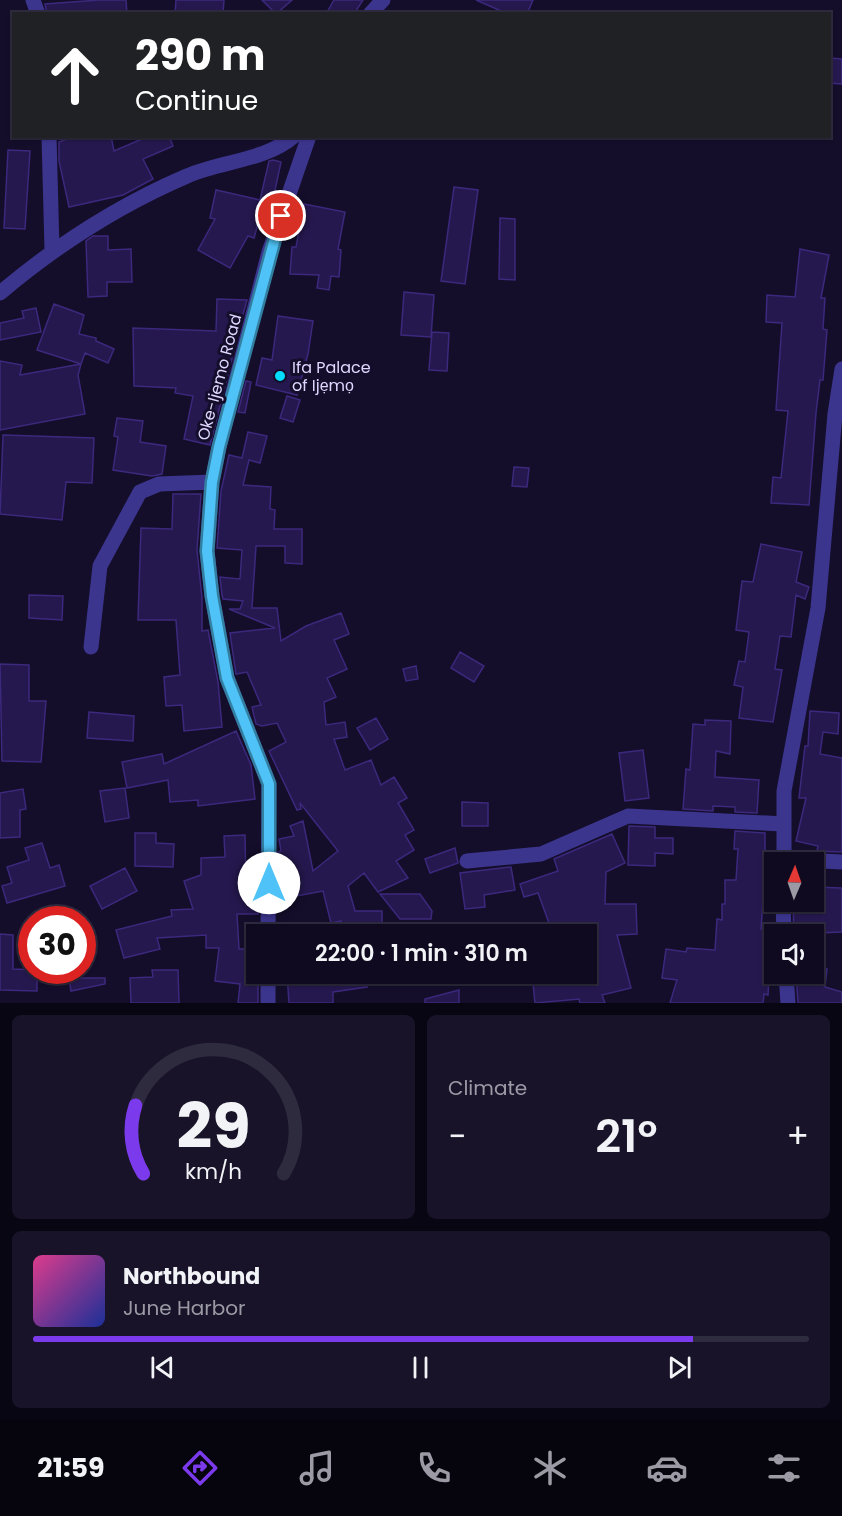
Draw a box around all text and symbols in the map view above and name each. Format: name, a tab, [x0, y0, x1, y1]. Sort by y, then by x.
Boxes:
text: 290 m	[135, 26, 266, 85]
icon: ahead	[36, 36, 114, 114]
text: Continue	[135, 82, 258, 119]
pin	[255, 190, 306, 241]
icon: arrive	[264, 199, 297, 232]
street label: Oke-Ijemo Road	[192, 311, 247, 443]
place label: Ifa Palace of Ijẹmọ	[292, 356, 371, 397]
marker: Ifa Palace of Ijẹmọ	[273, 369, 287, 383]
position arrow	[237, 851, 301, 915]
north arrow	[764, 852, 824, 912]
map controls	[764, 852, 824, 984]
speed limit sign: 30	[18, 906, 96, 984]
button: sound	[764, 924, 824, 984]
text: 22:00 · 1 min · 310 m	[315, 938, 528, 969]
text: Climate	[448, 1074, 527, 1102]
text: 29	[176, 1082, 250, 1170]
text: 21°	[595, 1105, 657, 1168]
text: −	[448, 1113, 466, 1160]
text: +	[786, 1113, 809, 1160]
text: km/h	[185, 1156, 242, 1187]
text: Northbound	[123, 1261, 260, 1292]
text: June Harbor	[123, 1294, 246, 1322]
icon: previous	[146, 1351, 179, 1384]
icon: pause	[404, 1351, 437, 1384]
icon: next	[663, 1351, 696, 1384]
icon: directions	[179, 1447, 221, 1489]
icon: music	[296, 1447, 338, 1489]
icon: phone	[413, 1447, 455, 1489]
icon: climate	[529, 1447, 571, 1489]
icon: car	[646, 1447, 688, 1489]
icon: filters	[763, 1447, 805, 1489]
text: 21:59	[37, 1449, 105, 1486]

